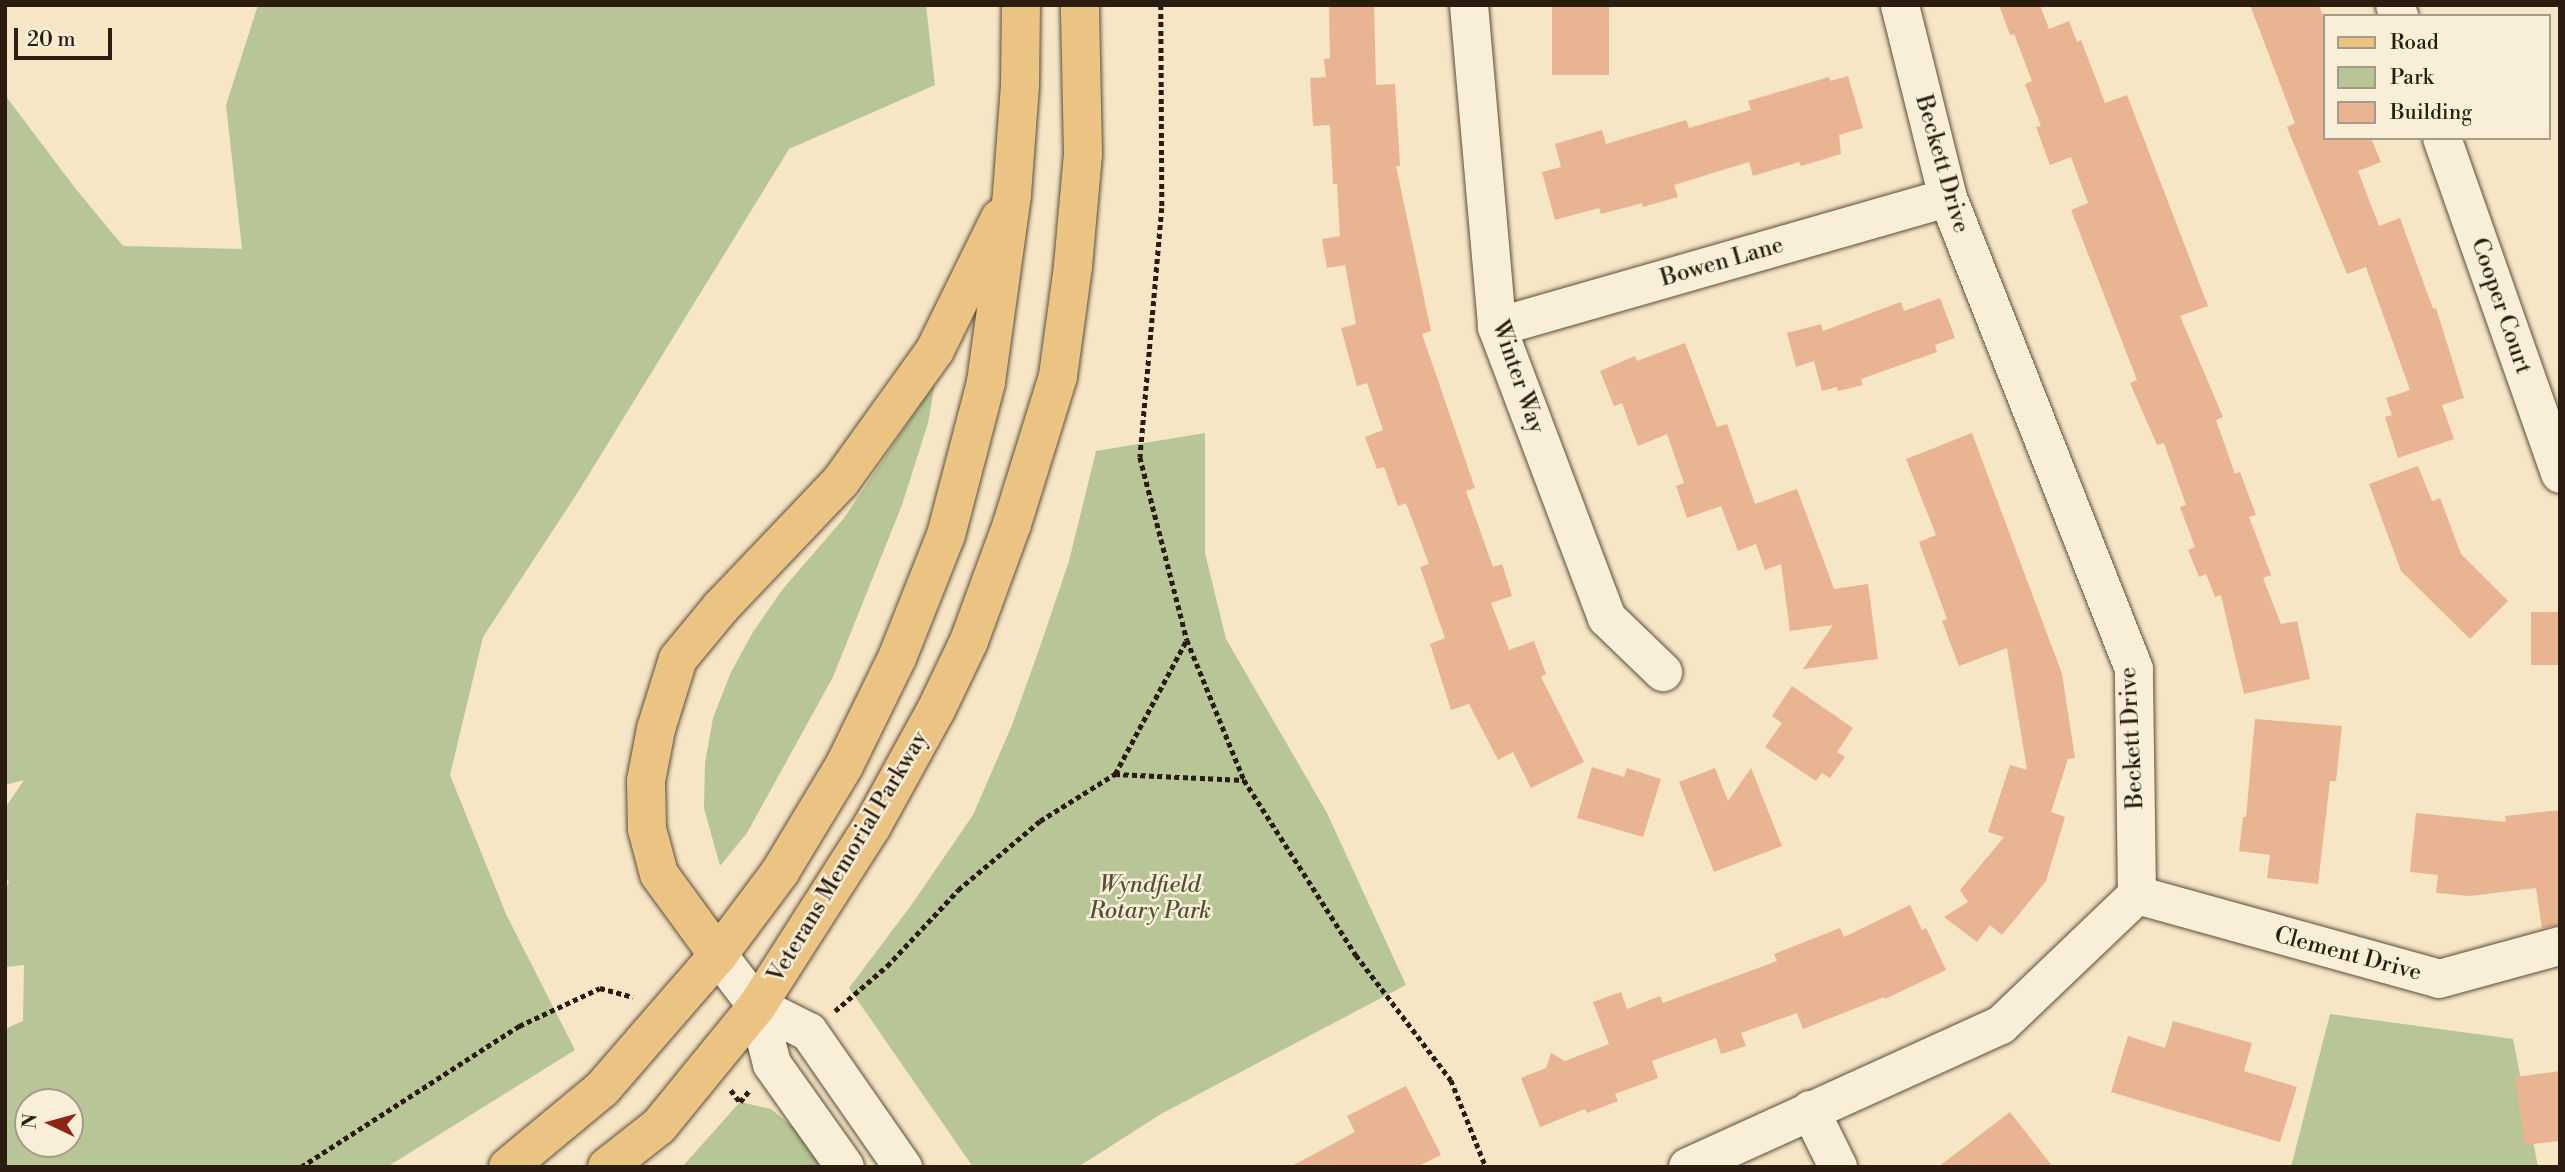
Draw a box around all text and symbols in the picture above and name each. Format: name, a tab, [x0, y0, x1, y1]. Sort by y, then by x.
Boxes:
scale bar	[18, 14, 116, 58]
legend	[2324, 14, 2551, 140]
text: 20 m	[27, 27, 76, 53]
text: Road	[2390, 30, 2439, 56]
text: Park	[2390, 65, 2434, 91]
street label: Beckett Drive	[1909, 92, 1975, 236]
text: Building	[2390, 100, 2472, 126]
street label: Bowen Lane	[1657, 231, 1787, 293]
street label: Cooper Court	[2465, 234, 2537, 378]
street label: Winter Way	[1486, 317, 1550, 437]
street label: Beckett Drive	[2114, 666, 2150, 810]
street label: Veterans Memorial Parkway	[762, 726, 934, 988]
park label: Wyndfield Rotary Park	[1089, 871, 1211, 925]
street label: Clement Drive	[2271, 921, 2425, 987]
north arrow	[14, 1088, 84, 1158]
text: N	[17, 1113, 43, 1130]

